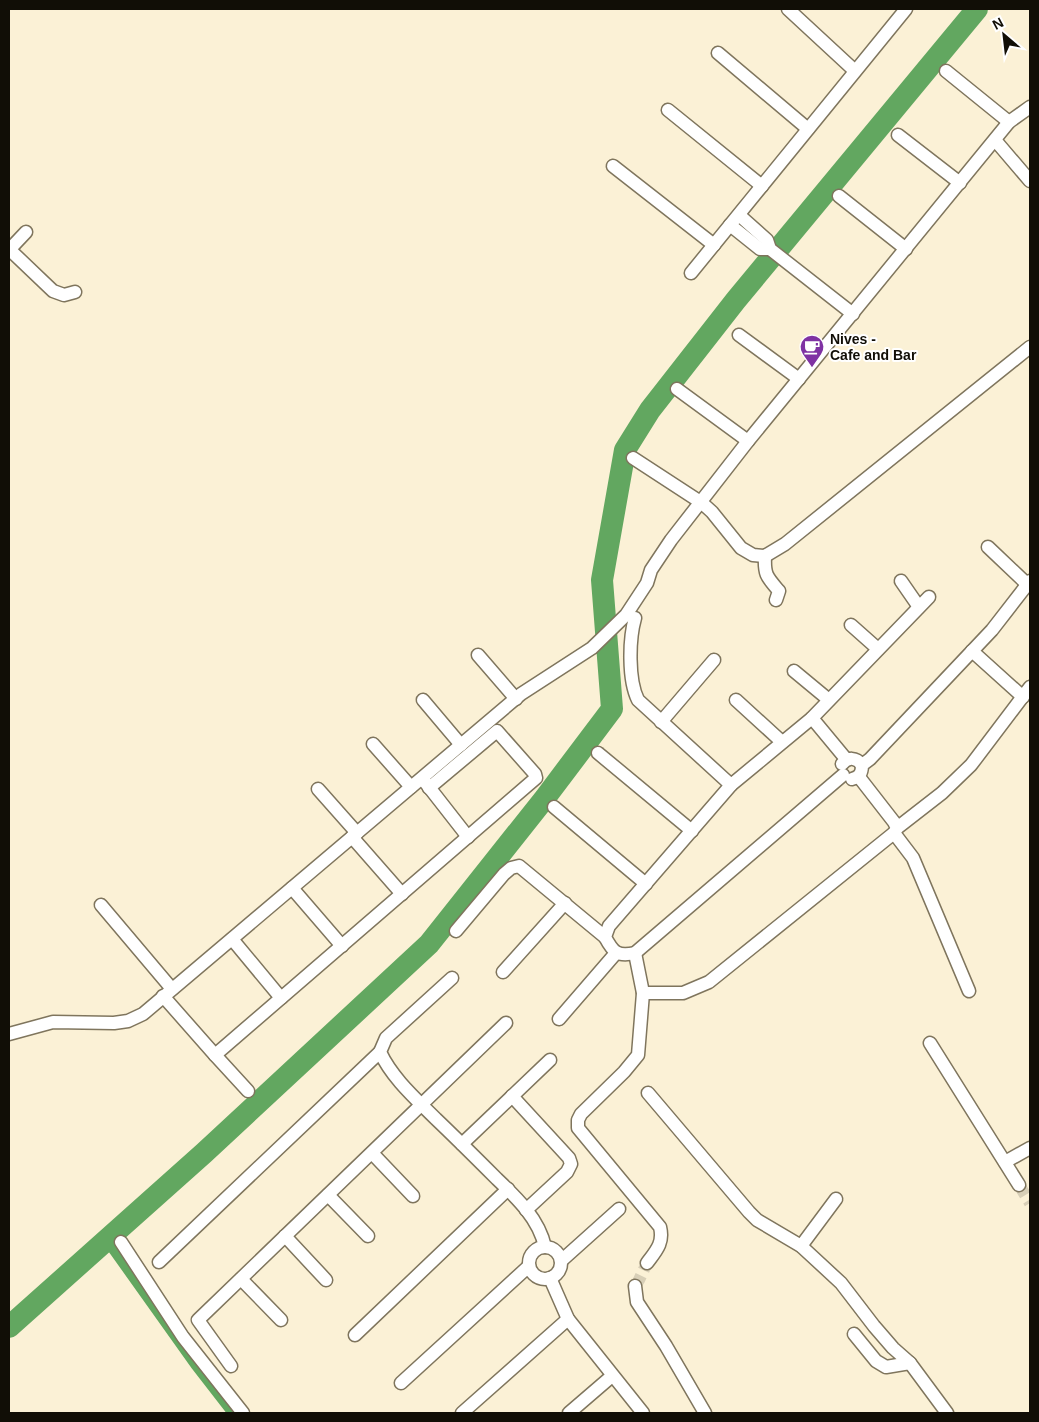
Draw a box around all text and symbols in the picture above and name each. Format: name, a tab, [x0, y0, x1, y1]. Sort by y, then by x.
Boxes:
north arrow	[979, 10, 1029, 60]
text: N	[990, 14, 1006, 33]
place label: Nives - Cafe and Bar	[830, 331, 917, 363]
cafe icon: Nives - Cafe and Bar	[799, 334, 825, 368]

